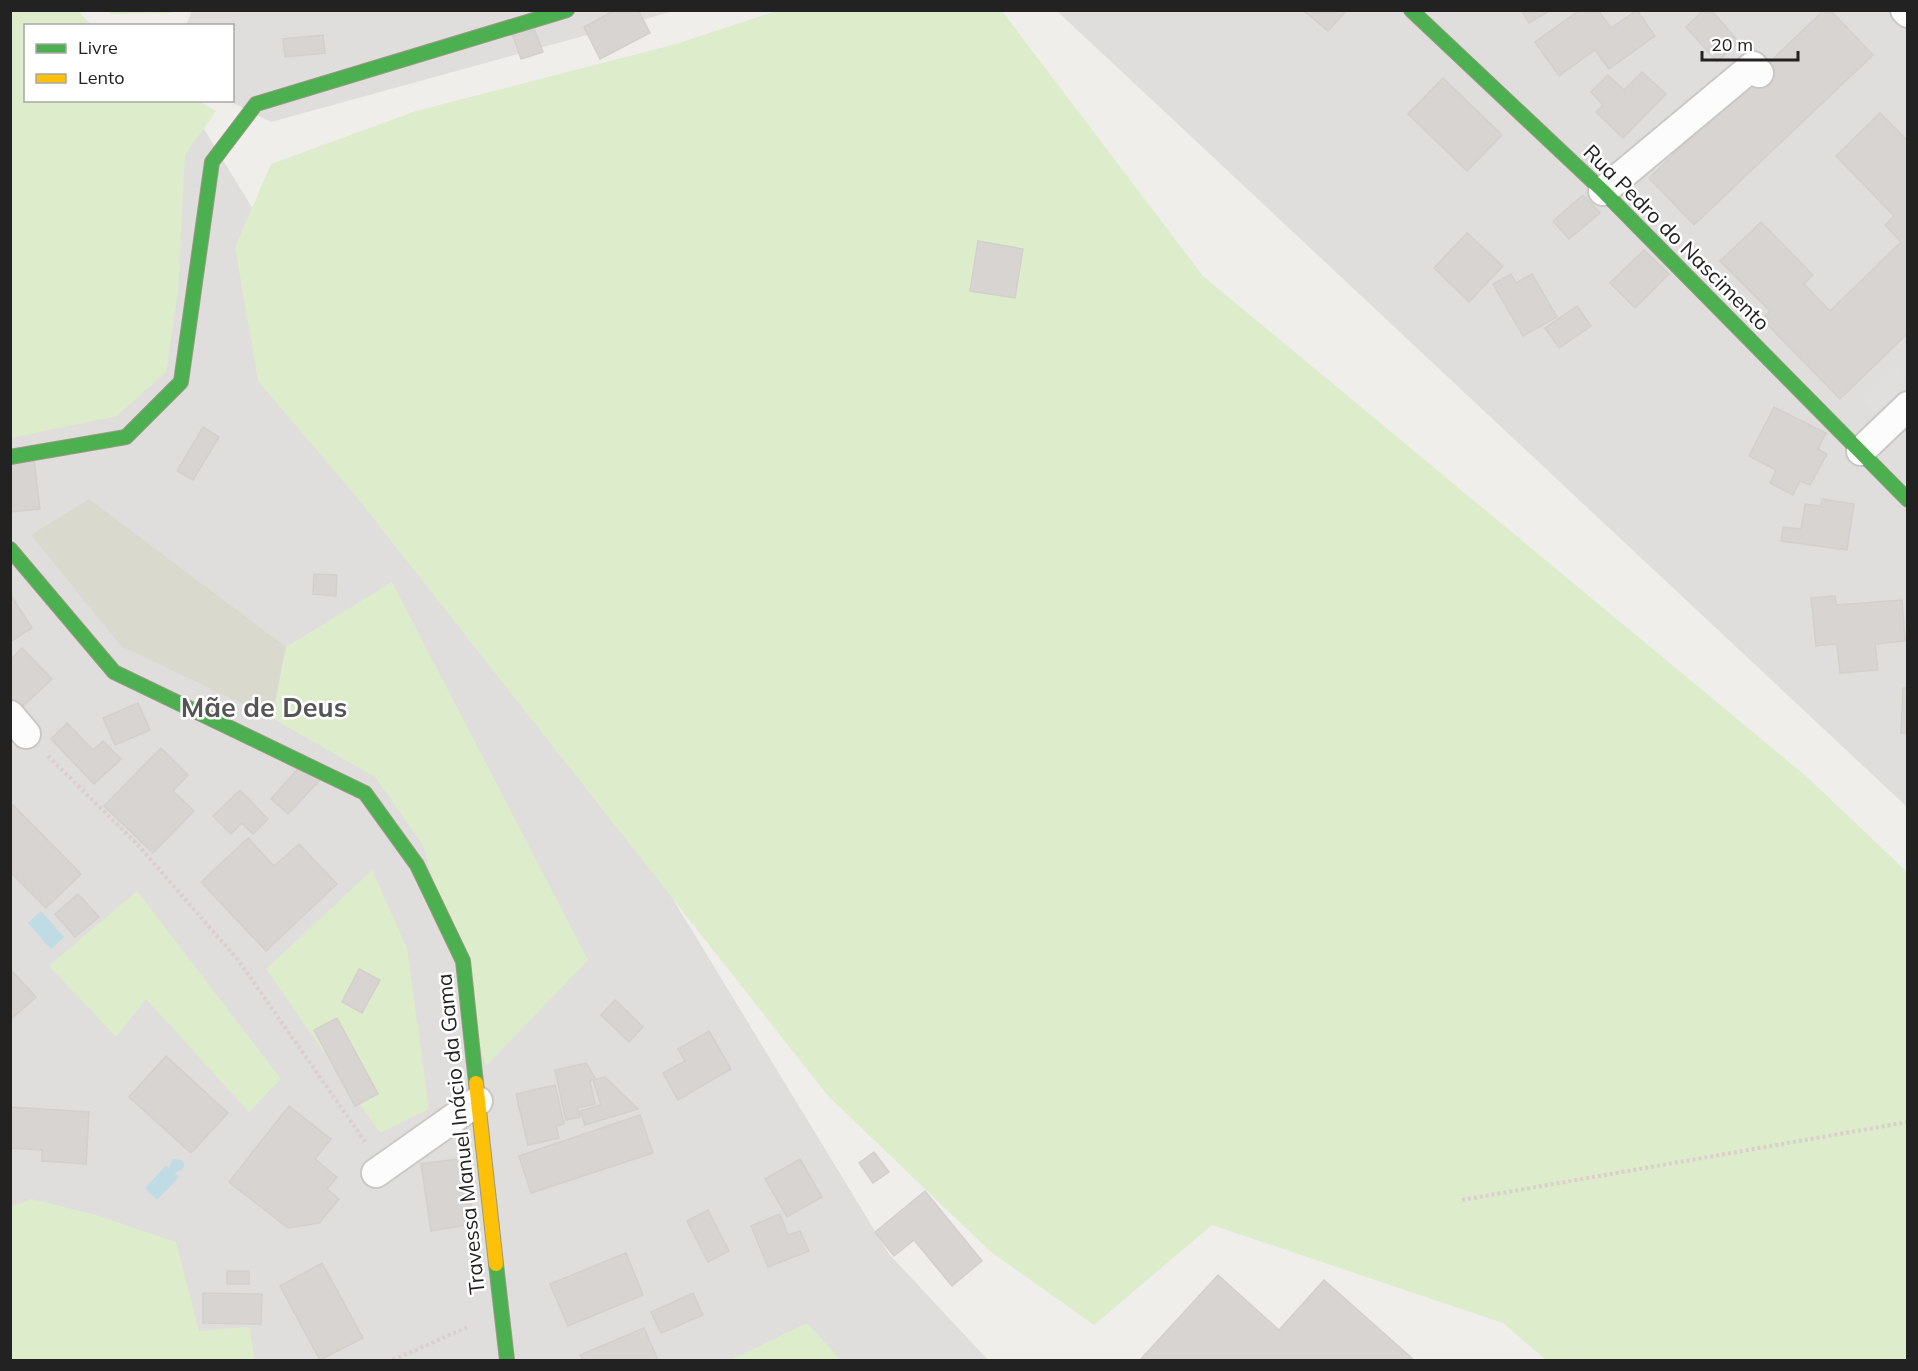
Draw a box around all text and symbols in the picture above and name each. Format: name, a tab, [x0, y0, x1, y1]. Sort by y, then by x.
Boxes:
legend	[24, 24, 234, 102]
scale bar	[1702, 24, 1798, 62]
text: 20 m	[1711, 33, 1753, 56]
text: Livre	[78, 36, 118, 59]
text: Lento	[78, 66, 125, 89]
street label: Rua Pedro do Nascimento	[1579, 139, 1775, 335]
district label: Mãe de Deus	[181, 690, 347, 724]
street label: Travessa Manuel Inácio da Gama	[430, 972, 490, 1296]

